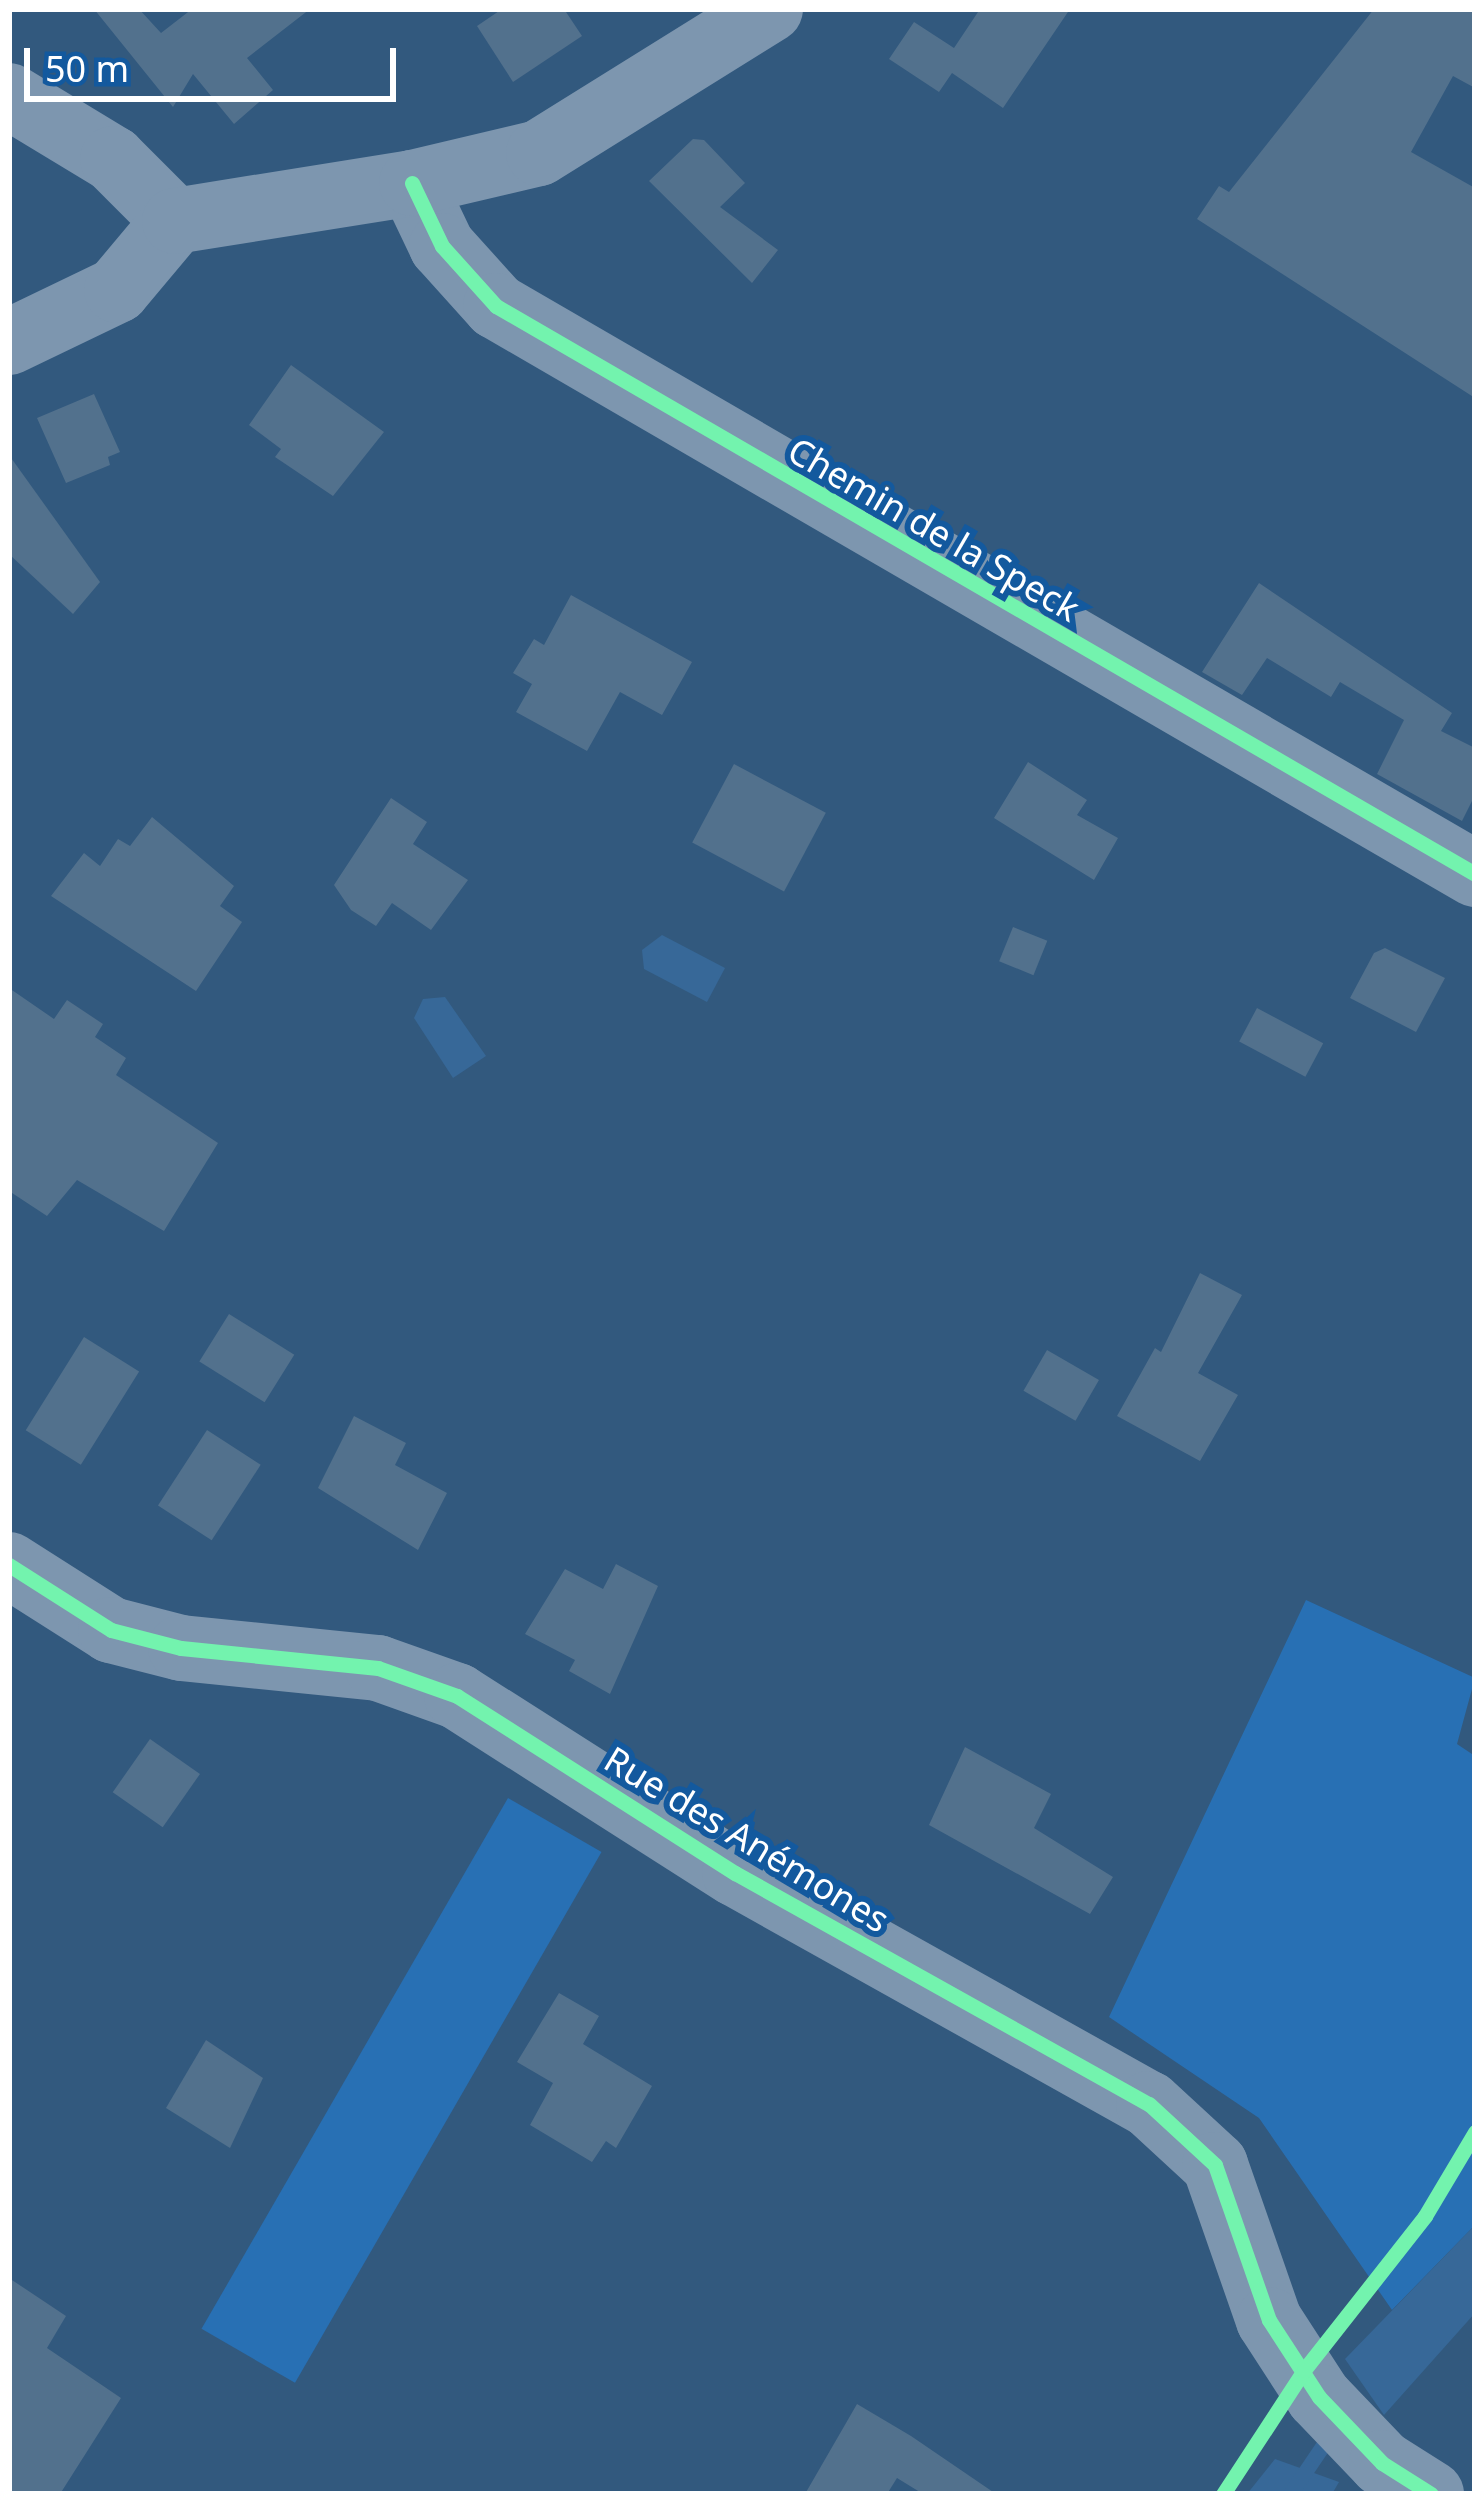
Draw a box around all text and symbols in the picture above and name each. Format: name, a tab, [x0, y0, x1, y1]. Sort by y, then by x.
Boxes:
scale bar	[30, 24, 402, 98]
text: 50 m	[45, 44, 129, 93]
street label: Chemin de la Speck	[781, 428, 1087, 630]
street label: Rue des Anémones	[597, 1737, 897, 1941]

